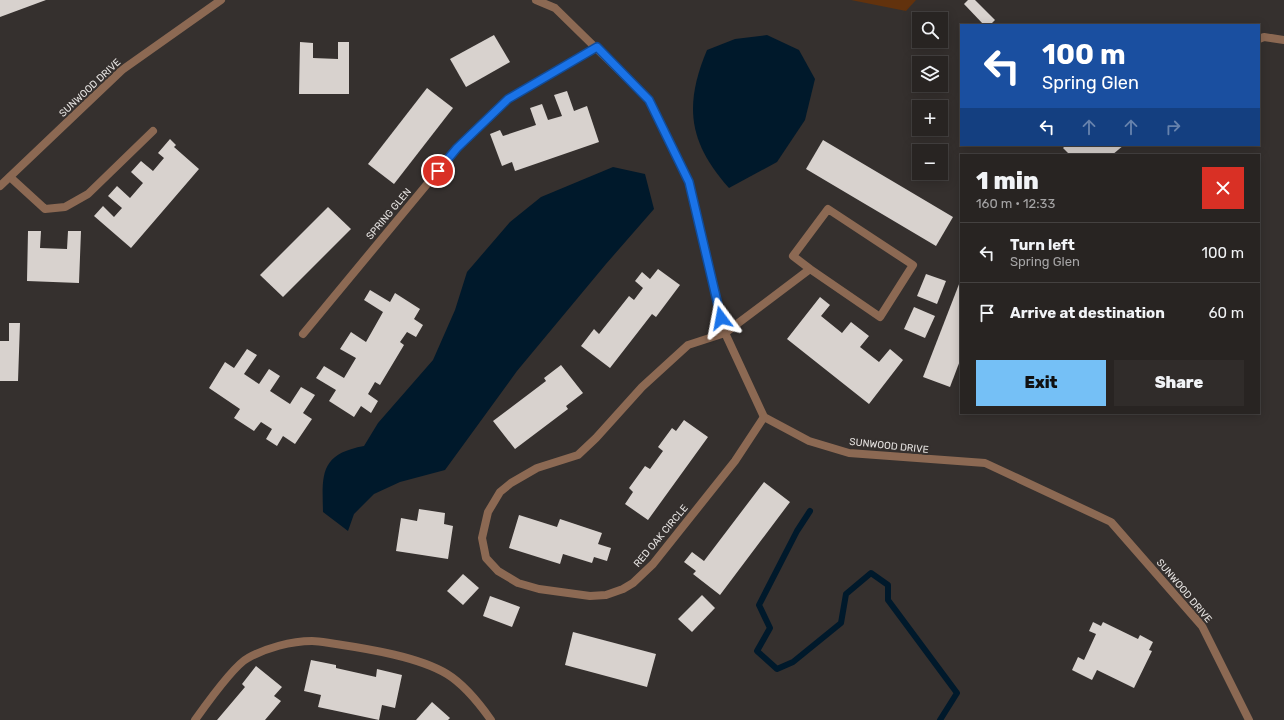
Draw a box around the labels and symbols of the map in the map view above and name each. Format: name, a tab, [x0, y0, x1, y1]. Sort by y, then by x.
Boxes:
street label: SUNWOOD DRIVE	[57, 56, 123, 120]
pin	[421, 154, 455, 188]
street label: SPRING GLEN	[364, 186, 414, 242]
position arrow	[700, 297, 742, 339]
street label: SUNWOOD DRIVE	[849, 436, 929, 456]
street label: RED OAK CIRCLE	[631, 502, 691, 570]
street label: SUNWOOD DRIVE	[1154, 557, 1214, 625]

